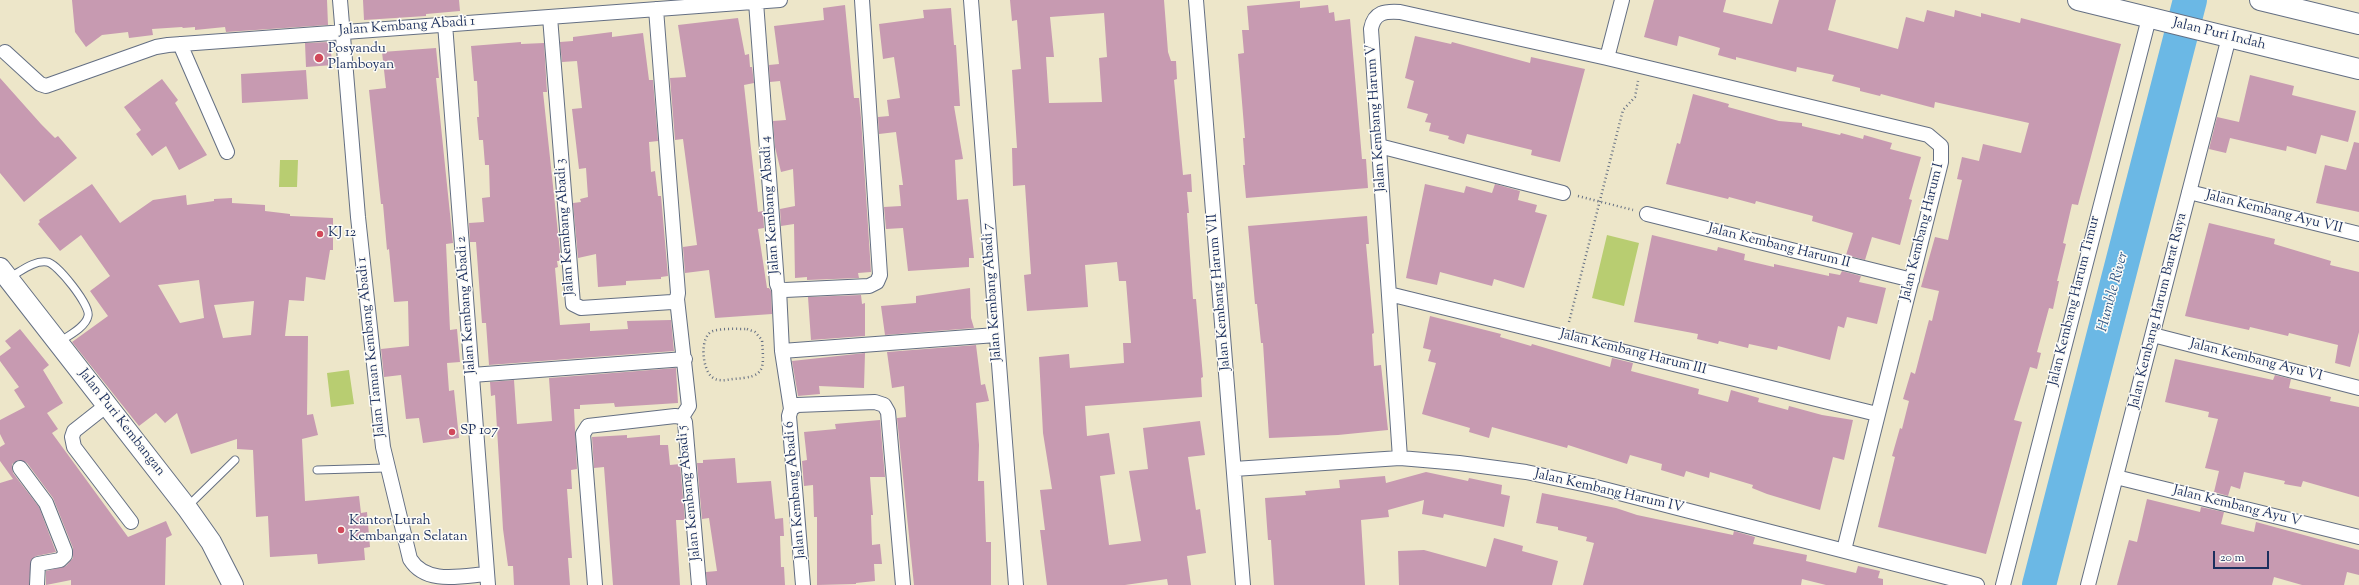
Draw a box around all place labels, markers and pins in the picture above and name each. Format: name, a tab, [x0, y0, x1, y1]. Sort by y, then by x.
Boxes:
place label: Posyandu Plamboyan	[328, 42, 394, 74]
marker: Posyandu Plamboyan	[313, 52, 325, 64]
place label: KJ 12	[328, 226, 356, 242]
marker: KJ 12	[315, 229, 325, 239]
place label: SP 107	[460, 424, 498, 440]
marker: SP 107	[447, 427, 457, 437]
place label: Kantor Lurah Kembangan Selatan	[349, 514, 468, 546]
marker: Kantor Lurah Kembangan Selatan	[336, 525, 346, 535]

